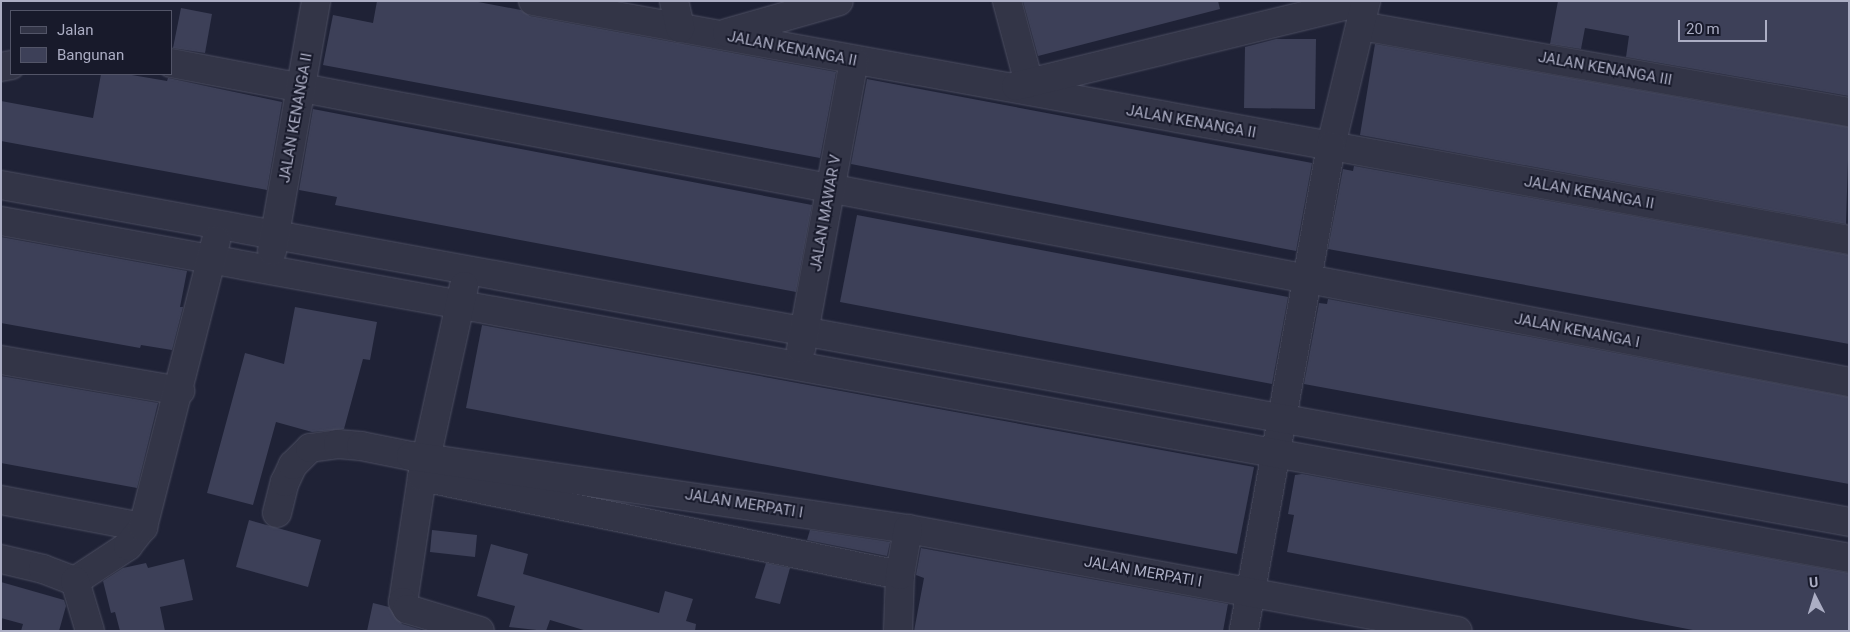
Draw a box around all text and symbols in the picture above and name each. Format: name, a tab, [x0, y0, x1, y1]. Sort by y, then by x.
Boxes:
legend	[10, 10, 172, 75]
scale bar	[1680, 10, 1769, 42]
text: 20 m	[1686, 20, 1720, 38]
text: Jalan	[57, 21, 94, 39]
street label: JALAN KENANGA II	[726, 28, 858, 70]
text: Bangunan	[57, 46, 124, 64]
street label: JALAN KENANGA III	[1537, 48, 1673, 90]
street label: JALAN KENANGA II	[276, 52, 316, 184]
street label: JALAN KENANGA II	[1125, 102, 1257, 142]
street label: JALAN MAWAR V	[807, 153, 845, 273]
street label: JALAN KENANGA II	[1523, 173, 1655, 213]
street label: JALAN KENANGA I	[1513, 310, 1641, 352]
street label: JALAN MERPATI I	[684, 486, 804, 522]
street label: JALAN MERPATI I	[1083, 553, 1203, 591]
north arrow	[1790, 572, 1840, 622]
text: U	[1808, 574, 1819, 590]

